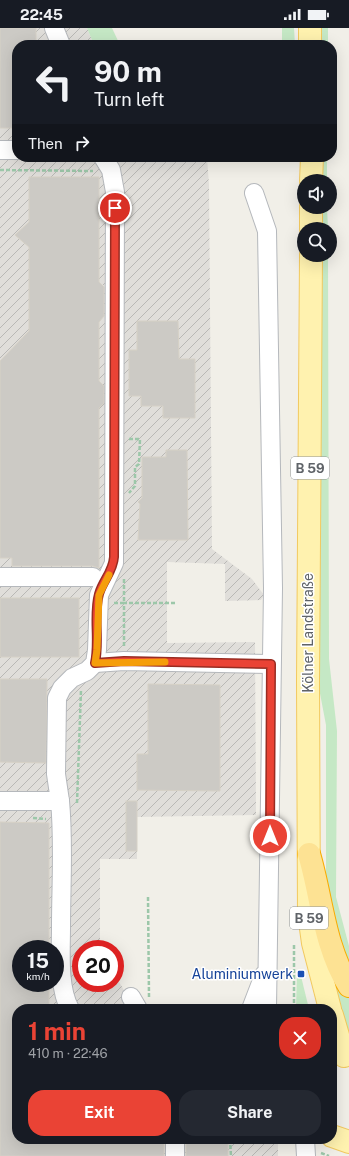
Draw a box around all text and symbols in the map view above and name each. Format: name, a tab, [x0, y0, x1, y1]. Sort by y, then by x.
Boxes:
text: 22:45	[20, 6, 63, 23]
text: 90 m	[94, 55, 162, 88]
icon: left	[28, 56, 80, 108]
text: Turn left	[94, 89, 164, 110]
icon: right	[71, 132, 93, 154]
text: Then	[28, 135, 63, 152]
map controls	[297, 174, 337, 262]
button: sound	[297, 174, 337, 214]
pin	[98, 191, 132, 225]
icon: arrive	[104, 197, 126, 219]
button: search	[297, 222, 337, 262]
road number: B 59	[291, 457, 329, 479]
street label: Kölner Landstraße	[300, 573, 316, 693]
position arrow	[249, 815, 291, 857]
road number: B 59	[290, 907, 328, 929]
speed limit sign: 20	[72, 940, 124, 992]
text: 15	[27, 949, 49, 973]
place label: Aluminiumwerk	[191, 966, 293, 982]
marker: Aluminiumwerk	[296, 969, 306, 979]
text: km/h	[26, 970, 50, 982]
text: 1 min	[28, 1017, 86, 1045]
button: close	[279, 1017, 321, 1059]
text: 410 m · 22:46	[28, 1046, 108, 1061]
button: Exit	[28, 1090, 171, 1136]
button: Share	[179, 1090, 321, 1136]

